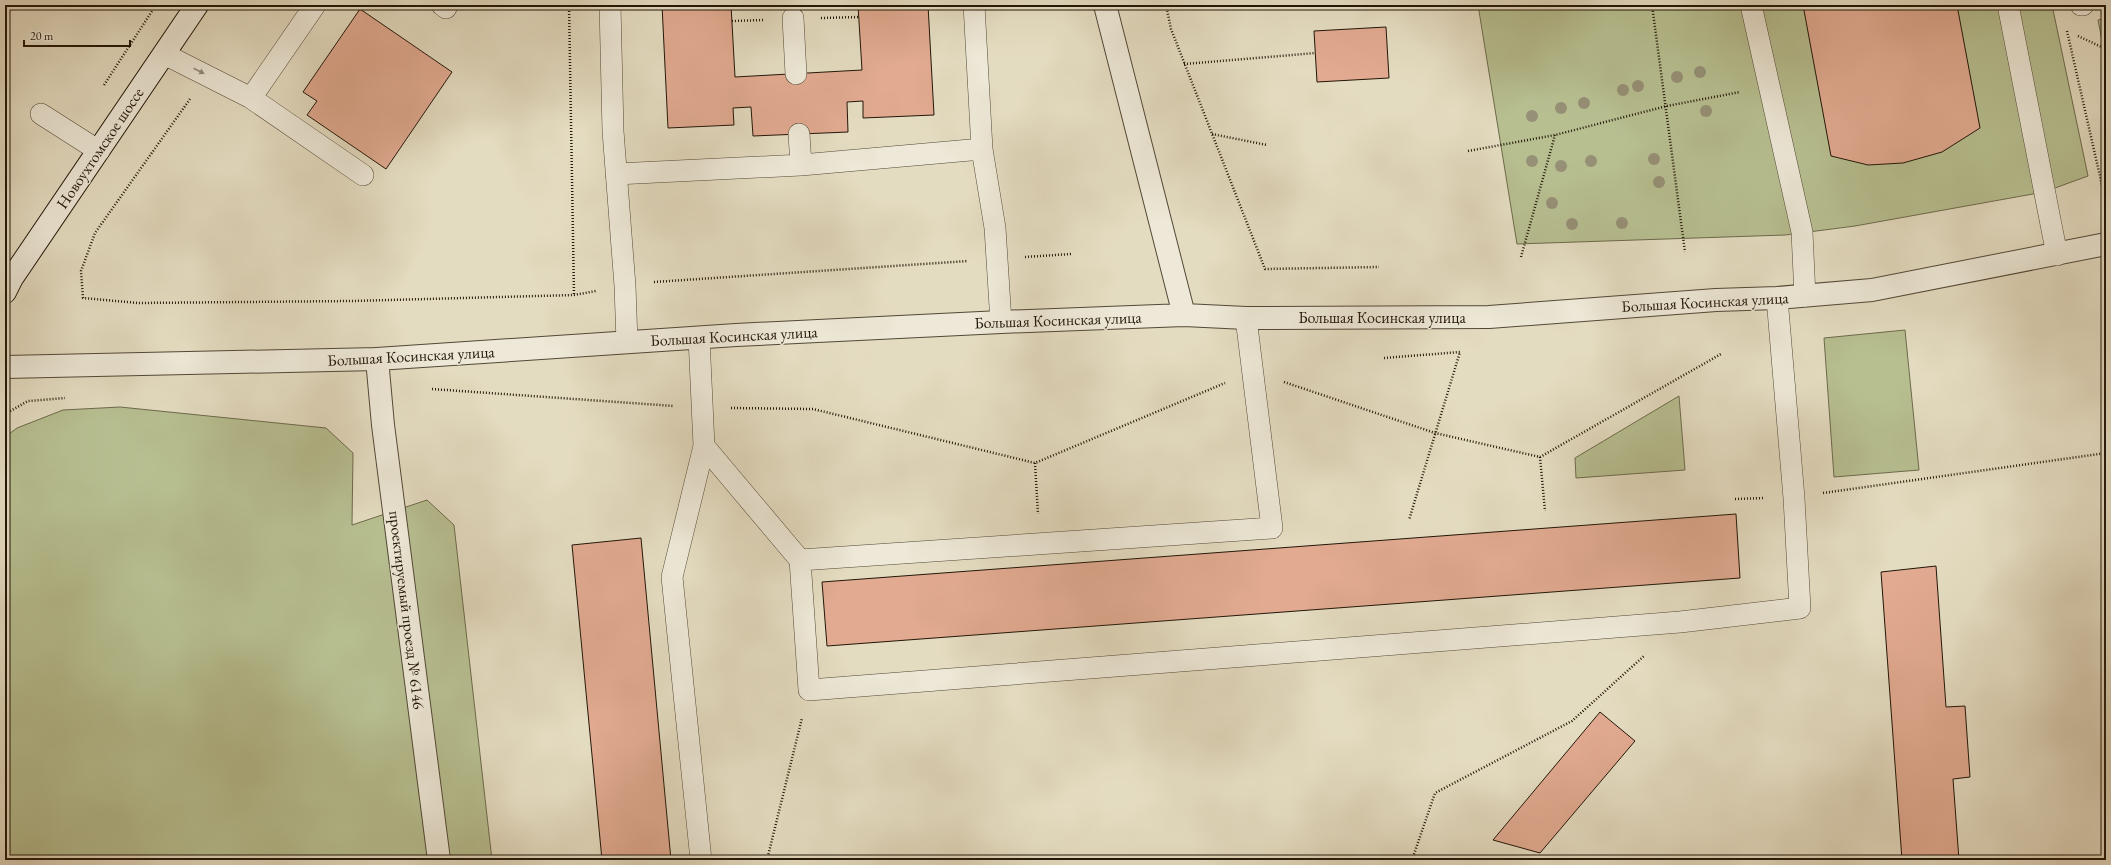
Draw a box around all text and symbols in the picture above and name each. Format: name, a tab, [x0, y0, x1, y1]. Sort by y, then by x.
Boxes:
scale bar	[24, 22, 130, 48]
text: 20 m	[30, 28, 54, 44]
one-way arrow	[193, 68, 205, 75]
street label: Новоухтомское шоссе	[52, 83, 148, 213]
street label: Большая Косинская улица	[1621, 287, 1790, 317]
street label: Большая Косинская улица	[974, 307, 1143, 333]
street label: Большая Косинская улица	[1298, 307, 1466, 328]
street label: Большая Косинская улица	[650, 321, 819, 351]
street label: Большая Косинская улица	[327, 341, 496, 371]
street label: проектируемый проезд № 6146	[384, 509, 430, 711]

